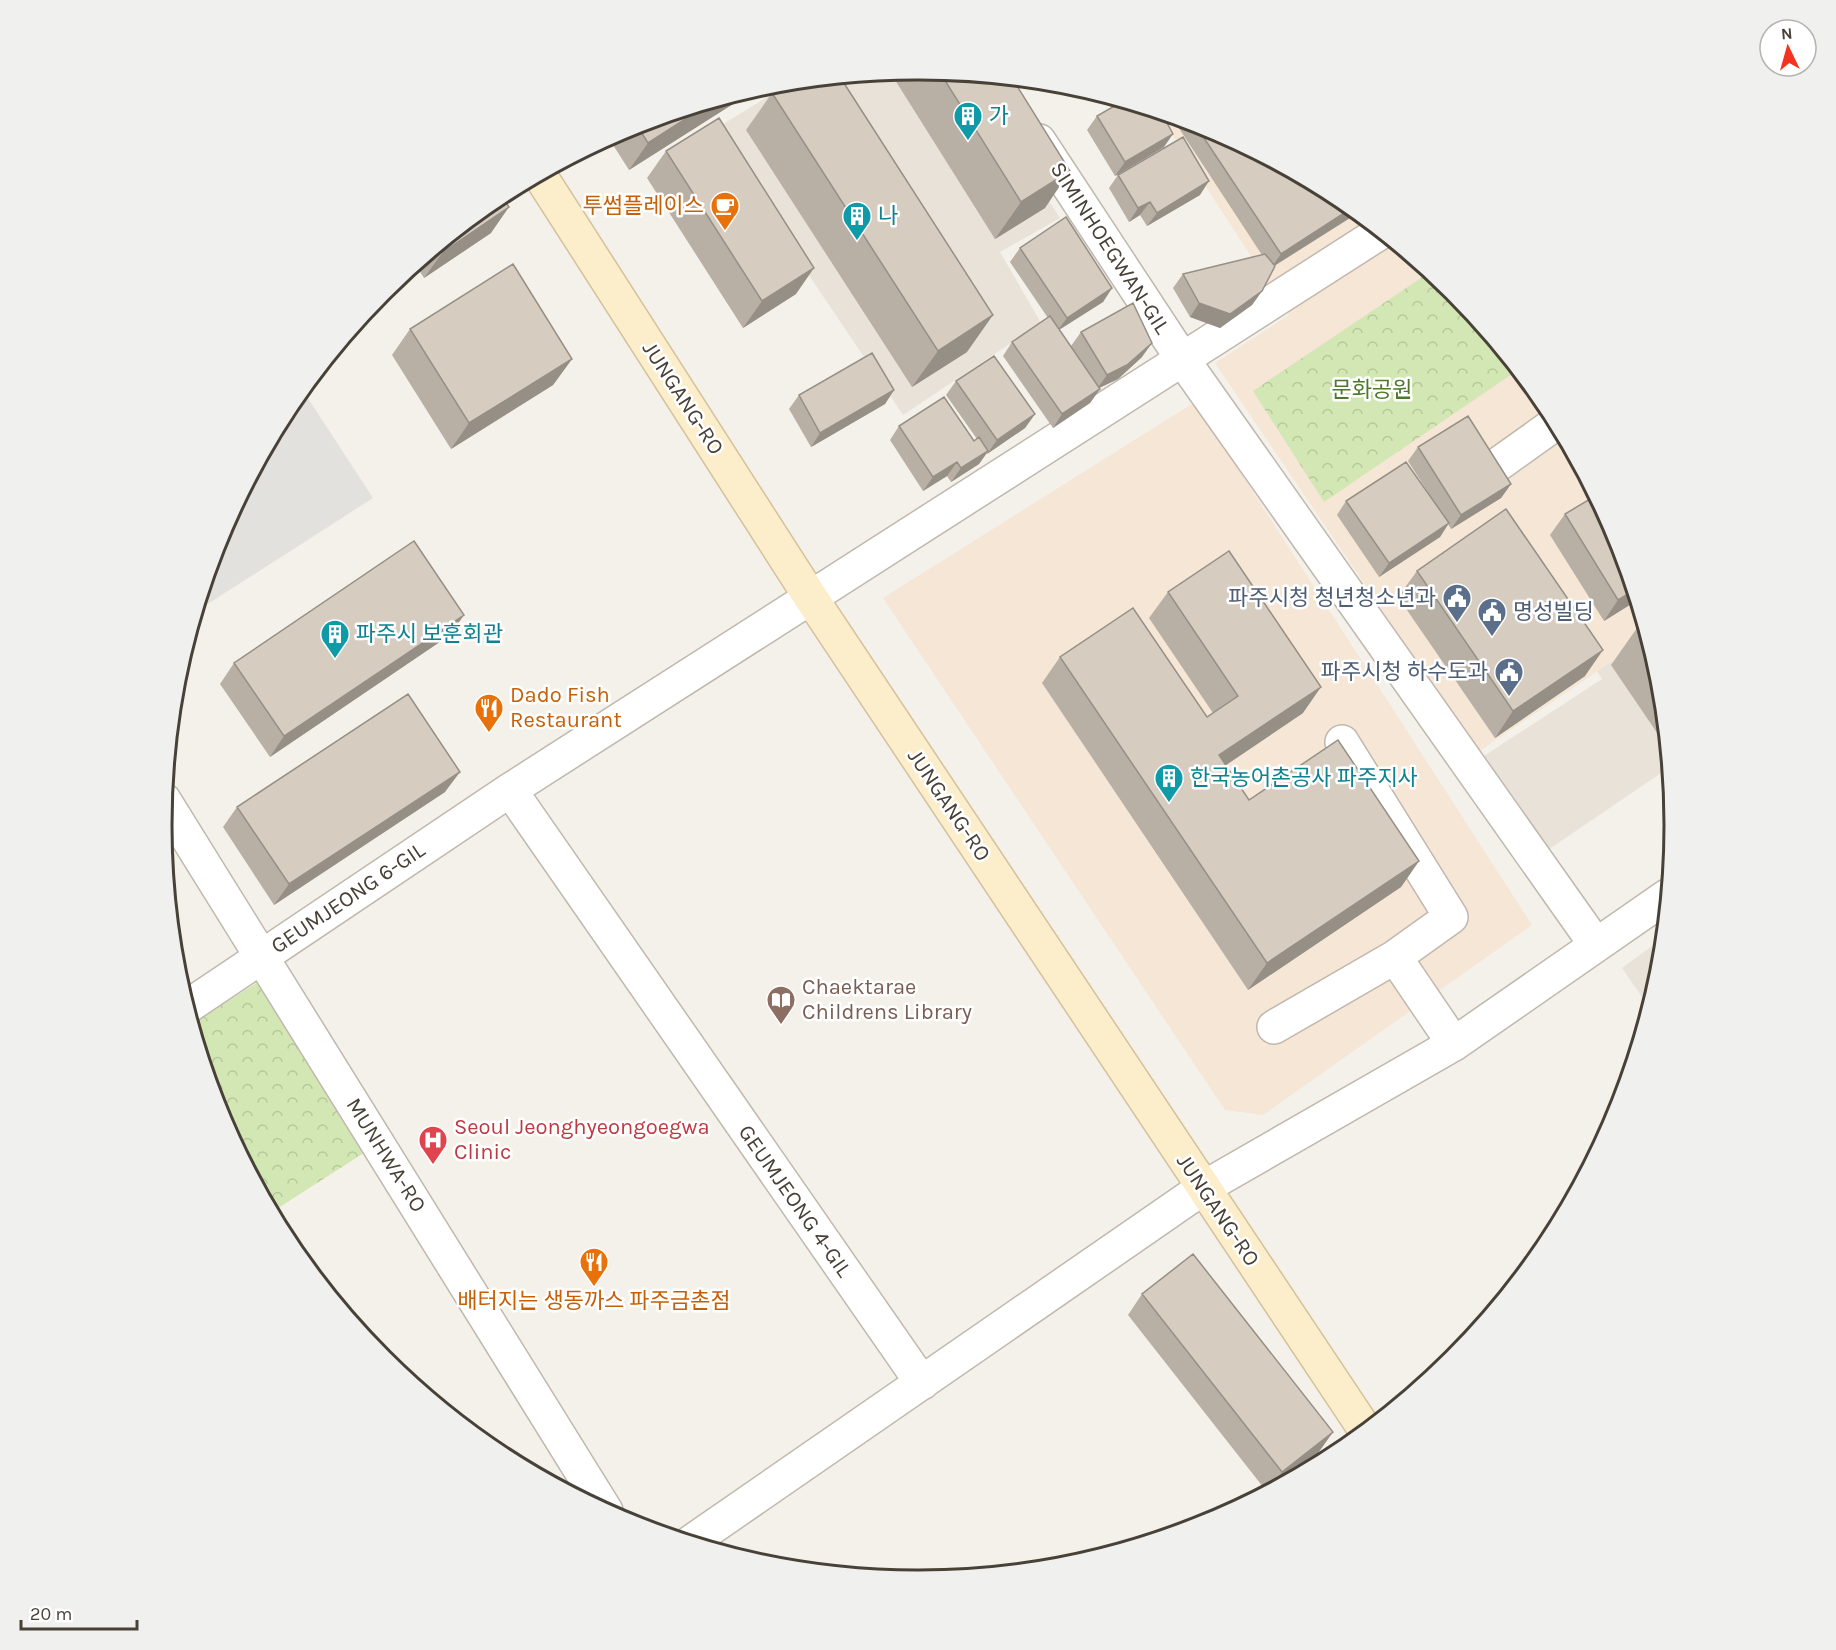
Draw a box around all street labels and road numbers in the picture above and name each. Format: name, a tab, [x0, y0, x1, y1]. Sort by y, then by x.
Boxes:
street label: SIMINHOEGWAN-GIL	[1045, 157, 1176, 339]
street label: JUNGANG-RO	[637, 337, 729, 459]
street label: JUNGANG-RO	[902, 744, 996, 866]
street label: GEUMJEONG 6-GIL	[266, 836, 431, 959]
street label: MUNHWA-RO	[341, 1093, 431, 1217]
street label: GEUMJEONG 4-GIL	[733, 1120, 858, 1283]
street label: JUNGANG-RO	[1171, 1149, 1265, 1271]

